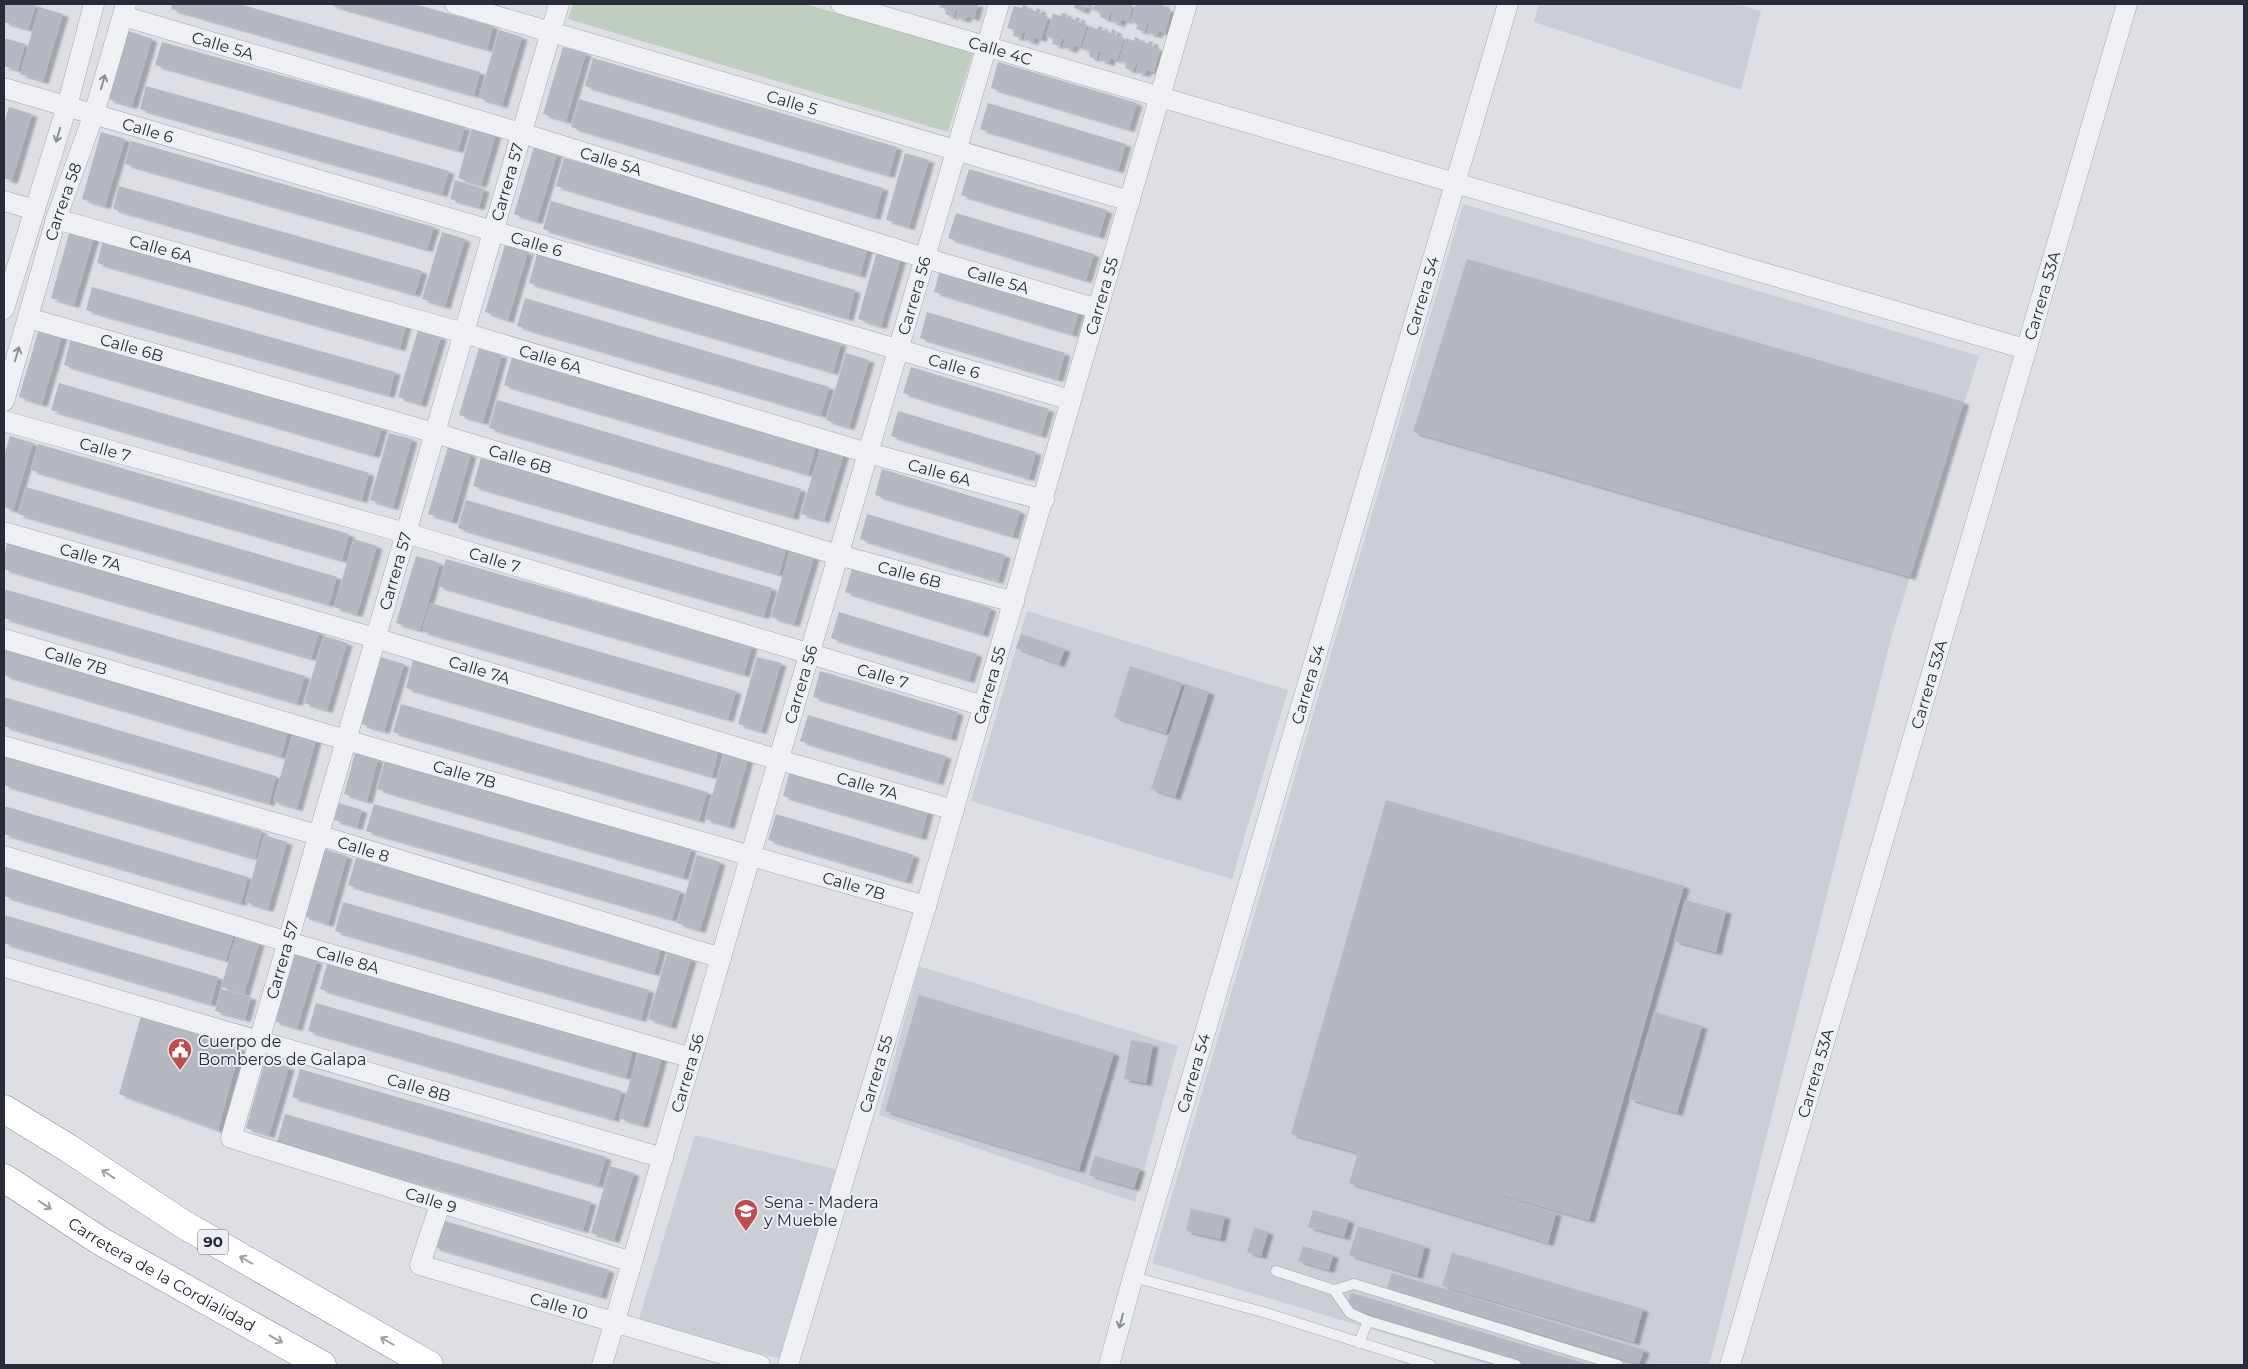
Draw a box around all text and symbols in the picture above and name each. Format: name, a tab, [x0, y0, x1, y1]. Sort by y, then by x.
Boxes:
street label: Calle 5A	[189, 28, 256, 64]
street label: Calle 4C	[966, 33, 1034, 69]
one-way arrow	[99, 75, 109, 91]
street label: Calle 5	[764, 86, 820, 119]
street label: Calle 6	[120, 114, 176, 147]
one-way arrow	[53, 127, 63, 143]
street label: Carrera 57	[487, 141, 528, 223]
street label: Calle 5A	[578, 143, 645, 180]
street label: Carrera 58	[41, 160, 86, 243]
street label: Calle 6	[508, 228, 565, 261]
street label: Calle 6A	[127, 231, 195, 267]
street label: Carrera 53A	[2020, 248, 2065, 342]
street label: Carrera 56	[894, 254, 935, 337]
street label: Carrera 54	[1402, 254, 1443, 338]
street label: Carrera 55	[1082, 255, 1122, 337]
street label: Calle 5A	[965, 262, 1032, 298]
street label: Calle 6B	[98, 330, 166, 366]
street label: Calle 6A	[517, 341, 585, 378]
one-way arrow	[13, 346, 23, 362]
street label: Calle 6	[926, 350, 982, 383]
street label: Calle 7	[77, 433, 133, 466]
street label: Calle 6B	[486, 441, 554, 478]
street label: Calle 6A	[906, 455, 973, 490]
street label: Carrera 57	[375, 530, 416, 612]
street label: Calle 7A	[57, 539, 124, 575]
street label: Calle 7	[467, 543, 523, 577]
street label: Calle 6B	[876, 557, 943, 592]
street label: Carrera 53A	[1907, 637, 1951, 731]
street label: Calle 7B	[42, 642, 110, 679]
street label: Carrera 54	[1287, 642, 1329, 727]
street label: Carrera 56	[781, 643, 822, 726]
street label: Carrera 55	[970, 644, 1010, 727]
street label: Calle 7A	[446, 652, 513, 688]
street label: Calle 7	[855, 660, 911, 693]
street label: Calle 7B	[431, 756, 498, 792]
street label: Calle 7A	[835, 768, 901, 804]
street label: Calle 8	[335, 833, 392, 866]
street label: Calle 7B	[820, 868, 888, 904]
street label: Carrera 57	[262, 919, 303, 1001]
street label: Calle 8A	[314, 942, 382, 978]
street label: Carrera 53A	[1794, 1026, 1838, 1120]
street label: Carrera 56	[667, 1031, 708, 1115]
street label: Carrera 54	[1173, 1031, 1214, 1115]
place label: Cuerpo de Bomberos de Galapa	[198, 1032, 366, 1069]
street label: Carrera 55	[855, 1033, 897, 1115]
public building icon: Cuerpo de Bomberos de Galapa	[167, 1037, 193, 1071]
street label: Calle 8B	[385, 1069, 453, 1106]
one-way arrow	[101, 1169, 115, 1179]
street label: Calle 9	[403, 1183, 459, 1217]
place label: Sena - Madera y Mueble	[763, 1193, 879, 1230]
school or university icon: Sena - Madera y Mueble	[733, 1198, 759, 1232]
one-way arrow	[37, 1200, 51, 1210]
street label: Carretera de la Cordialidad	[64, 1214, 258, 1336]
road number: 90	[198, 1230, 228, 1254]
one-way arrow	[239, 1255, 253, 1265]
street label: Calle 10	[528, 1289, 590, 1324]
one-way arrow	[1115, 1313, 1125, 1329]
one-way arrow	[268, 1335, 283, 1345]
one-way arrow	[379, 1336, 394, 1346]

